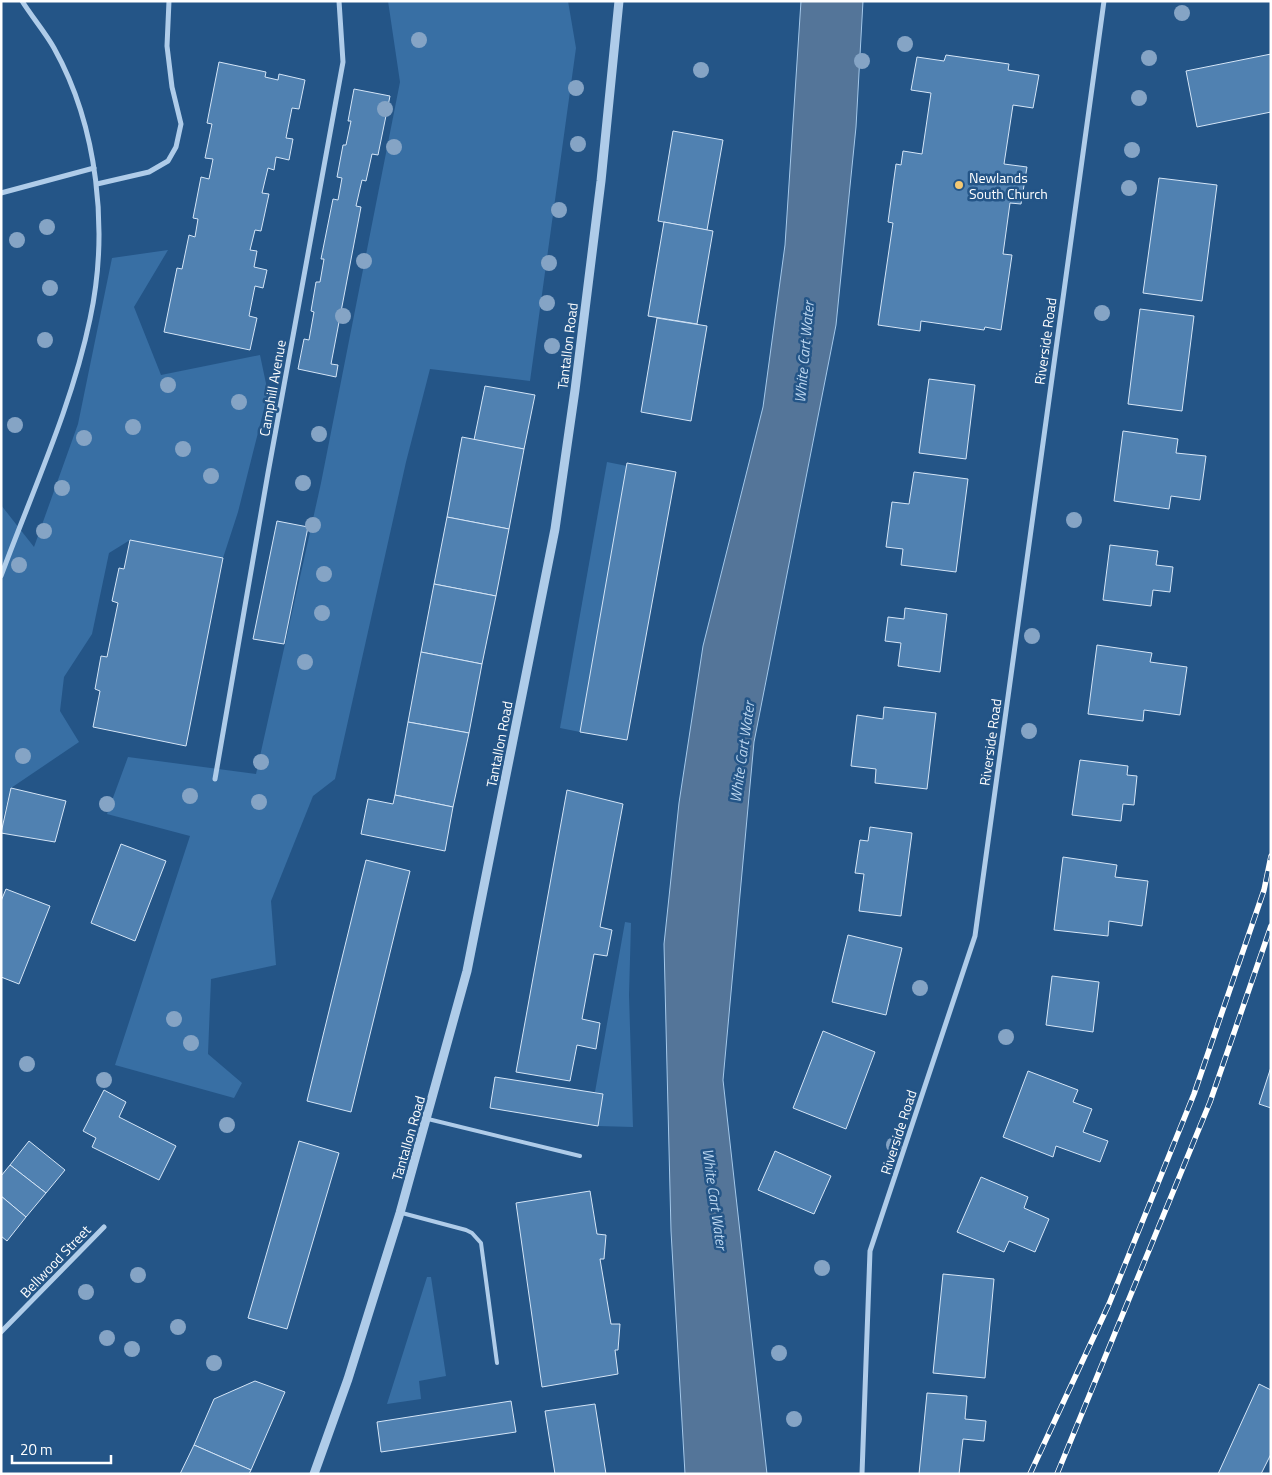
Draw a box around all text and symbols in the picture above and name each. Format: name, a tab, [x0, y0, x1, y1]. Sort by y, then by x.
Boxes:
place label: Newlands South Church	[969, 167, 1048, 204]
marker: Newlands South Church	[953, 179, 965, 191]
street label: Riverside Road	[1029, 296, 1061, 386]
water label: White Cart Water	[788, 298, 820, 404]
street label: Tantallon Road	[551, 301, 583, 391]
street label: Camphill Avenue	[253, 338, 291, 438]
street label: Riverside Road	[974, 697, 1006, 787]
water label: White Cart Water	[724, 698, 761, 804]
street label: Tantallon Road	[480, 699, 518, 789]
street label: Riverside Road	[874, 1087, 922, 1177]
street label: Tantallon Road	[386, 1093, 430, 1183]
water label: White Cart Water	[697, 1147, 734, 1253]
street label: Bellwood Street	[15, 1220, 95, 1302]
scale bar	[12, 1432, 111, 1464]
text: 20 m	[20, 1438, 53, 1461]

